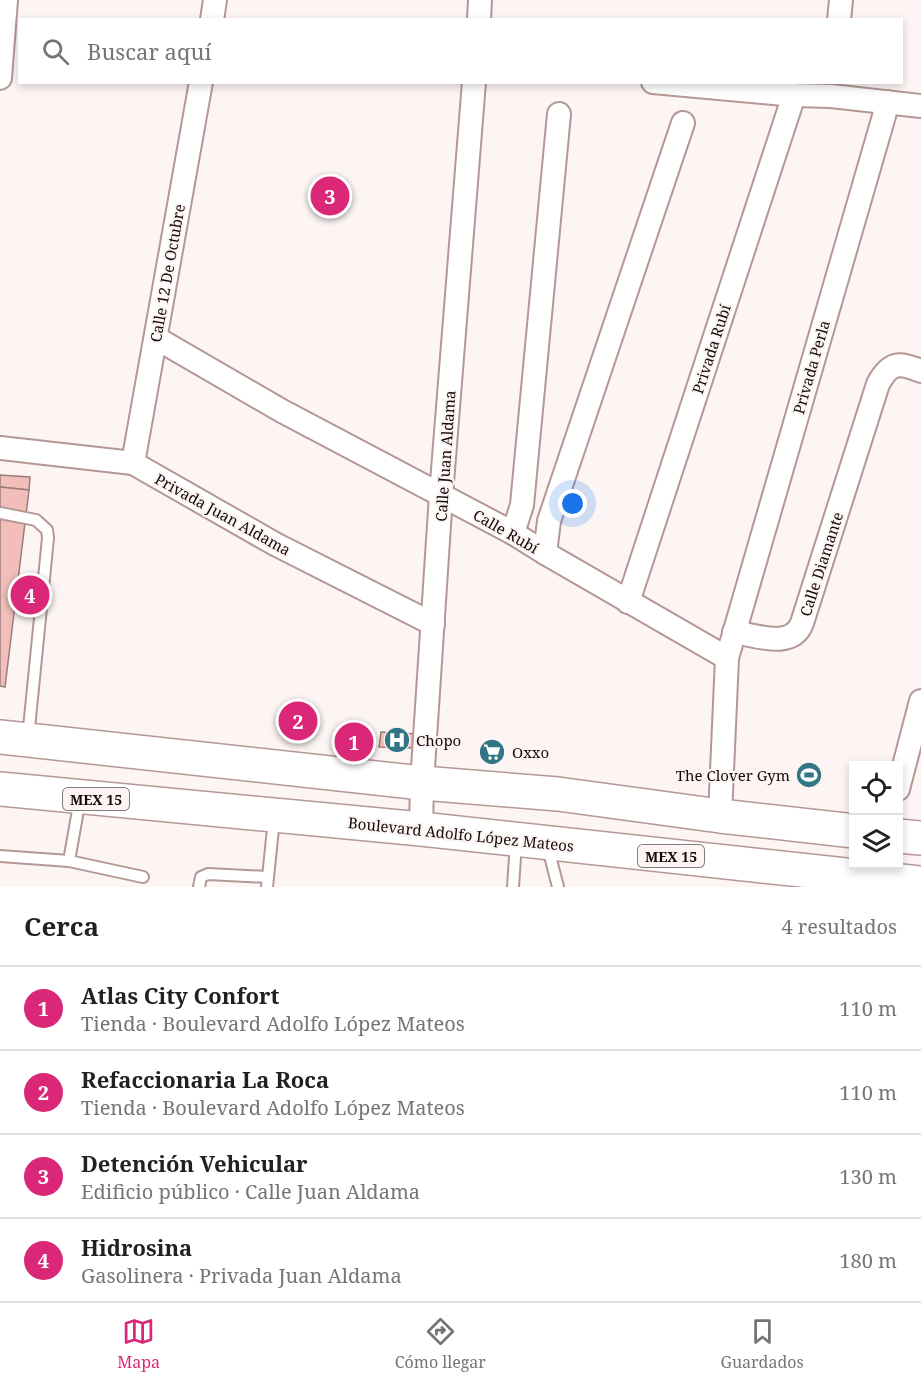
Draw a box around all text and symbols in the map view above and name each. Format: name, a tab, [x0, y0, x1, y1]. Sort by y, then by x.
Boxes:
search box	[18, 18, 903, 84]
icon: search	[39, 35, 72, 68]
text: Buscar aquí	[87, 36, 211, 66]
pin: 3	[310, 174, 350, 218]
street label: Calle 12 De Octubre	[145, 202, 189, 344]
street label: Privada Rubí	[687, 302, 735, 396]
street label: Privada Perla	[788, 318, 834, 416]
street label: Calle Juan Aldama	[430, 390, 460, 522]
street label: Privada Juan Aldama	[152, 468, 294, 560]
your location	[558, 489, 587, 518]
street label: Calle Rubí	[470, 504, 542, 558]
street label: Calle Diamante	[795, 509, 847, 619]
pin: 4	[10, 572, 50, 618]
pin: 2	[278, 698, 318, 744]
pin: 1	[334, 720, 374, 764]
hospital icon: Chopo	[382, 725, 412, 755]
place label: Chopo	[416, 730, 461, 750]
supermarket icon: Oxxo	[477, 737, 507, 767]
place label: Oxxo	[512, 742, 549, 762]
sports icon: The Clover Gym	[794, 760, 824, 790]
map controls	[849, 761, 903, 869]
button: locate	[849, 761, 903, 815]
place label: The Clover Gym	[676, 765, 790, 785]
road number: MEX 15	[63, 788, 129, 810]
street label: Boulevard Adolfo López Mateos	[347, 812, 575, 856]
button: layers	[849, 815, 903, 869]
road number: MEX 15	[638, 845, 704, 867]
text: Cerca	[24, 908, 99, 944]
text: 4 resultados	[781, 913, 897, 940]
text: Atlas City Confort	[81, 980, 279, 1010]
text: 1	[38, 995, 49, 1022]
text: 110 m	[839, 995, 897, 1022]
text: Tienda · Boulevard Adolfo López Mateos	[81, 1010, 465, 1037]
text: Refaccionaria La Roca	[81, 1064, 329, 1094]
text: 2	[38, 1079, 49, 1106]
text: 110 m	[839, 1079, 897, 1106]
text: Tienda · Boulevard Adolfo López Mateos	[81, 1094, 465, 1121]
text: Detención Vehicular	[81, 1148, 308, 1178]
text: 3	[38, 1163, 49, 1190]
text: 130 m	[839, 1163, 897, 1190]
text: Edificio público · Calle Juan Aldama	[81, 1178, 420, 1205]
text: Hidrosina	[81, 1232, 192, 1262]
text: 4	[38, 1247, 49, 1274]
text: 180 m	[839, 1247, 897, 1274]
text: Gasolinera · Privada Juan Aldama	[81, 1262, 402, 1289]
tab: Mapa	[117, 1315, 160, 1373]
tab: Cómo llegar	[395, 1315, 486, 1373]
tab: Guardados	[720, 1315, 804, 1373]

